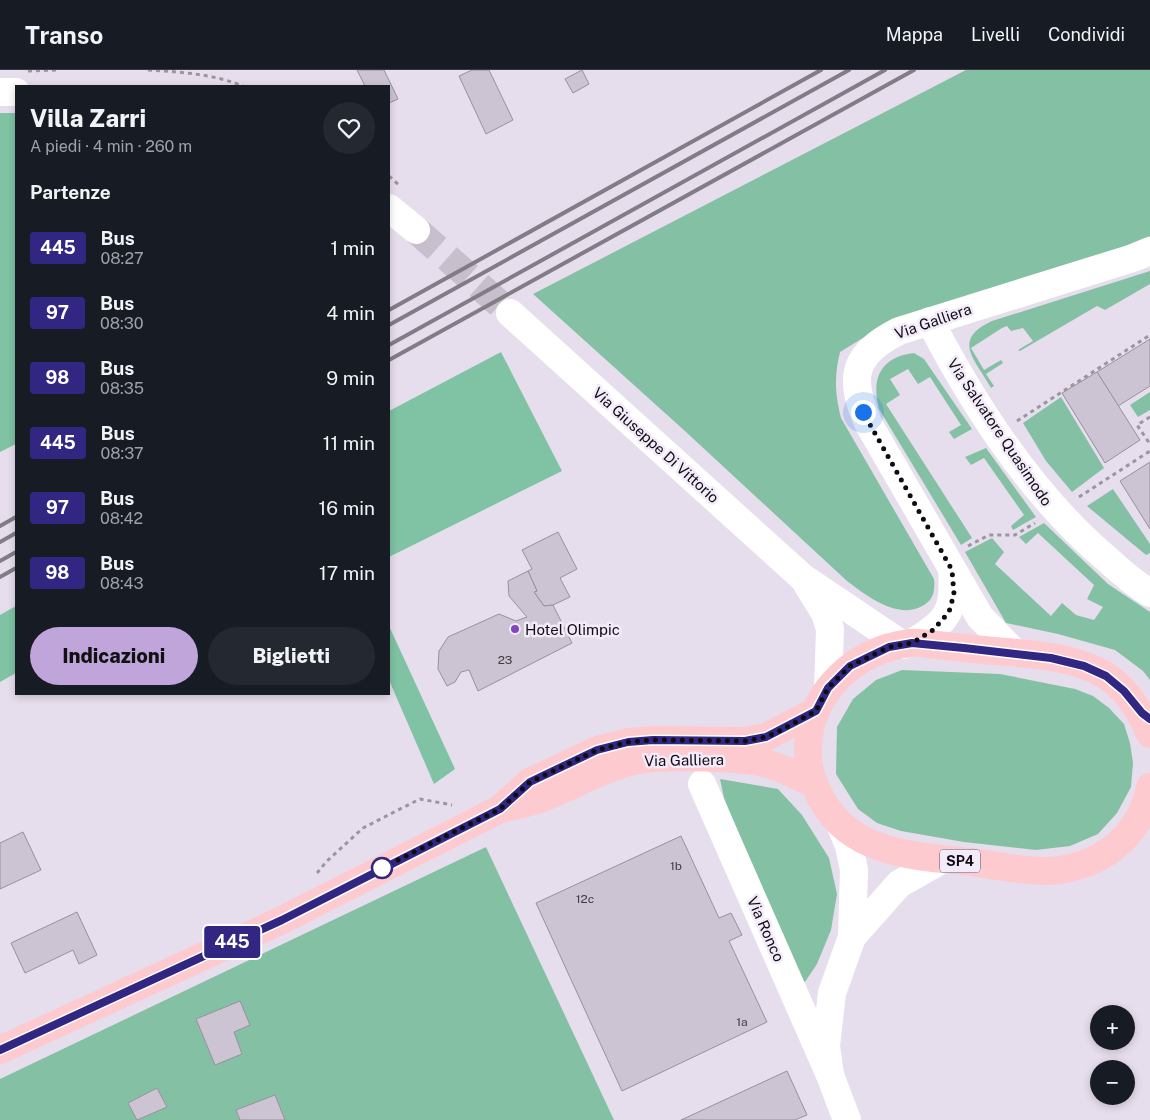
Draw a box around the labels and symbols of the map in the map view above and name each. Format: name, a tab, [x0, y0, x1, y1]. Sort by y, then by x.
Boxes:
street label: Via Galliera	[892, 300, 974, 342]
street label: Via Salvatore Quasimodo	[944, 355, 1056, 509]
street label: Via Giuseppe Di Vittorio	[590, 384, 722, 506]
your location	[851, 400, 876, 425]
place label: Hotel Olimpic	[525, 621, 620, 638]
marker: Hotel Olimpic	[509, 623, 521, 635]
house number: 23	[498, 653, 512, 667]
street label: Via Galliera	[644, 751, 724, 769]
road number: SP4	[940, 849, 980, 872]
unlabelled marker	[371, 857, 393, 879]
house number: 1b	[670, 859, 682, 873]
house number: 12c	[576, 892, 594, 906]
street label: Via Ronco	[744, 894, 788, 964]
line badge: 445	[203, 926, 261, 958]
house number: 1a	[736, 1015, 748, 1029]

